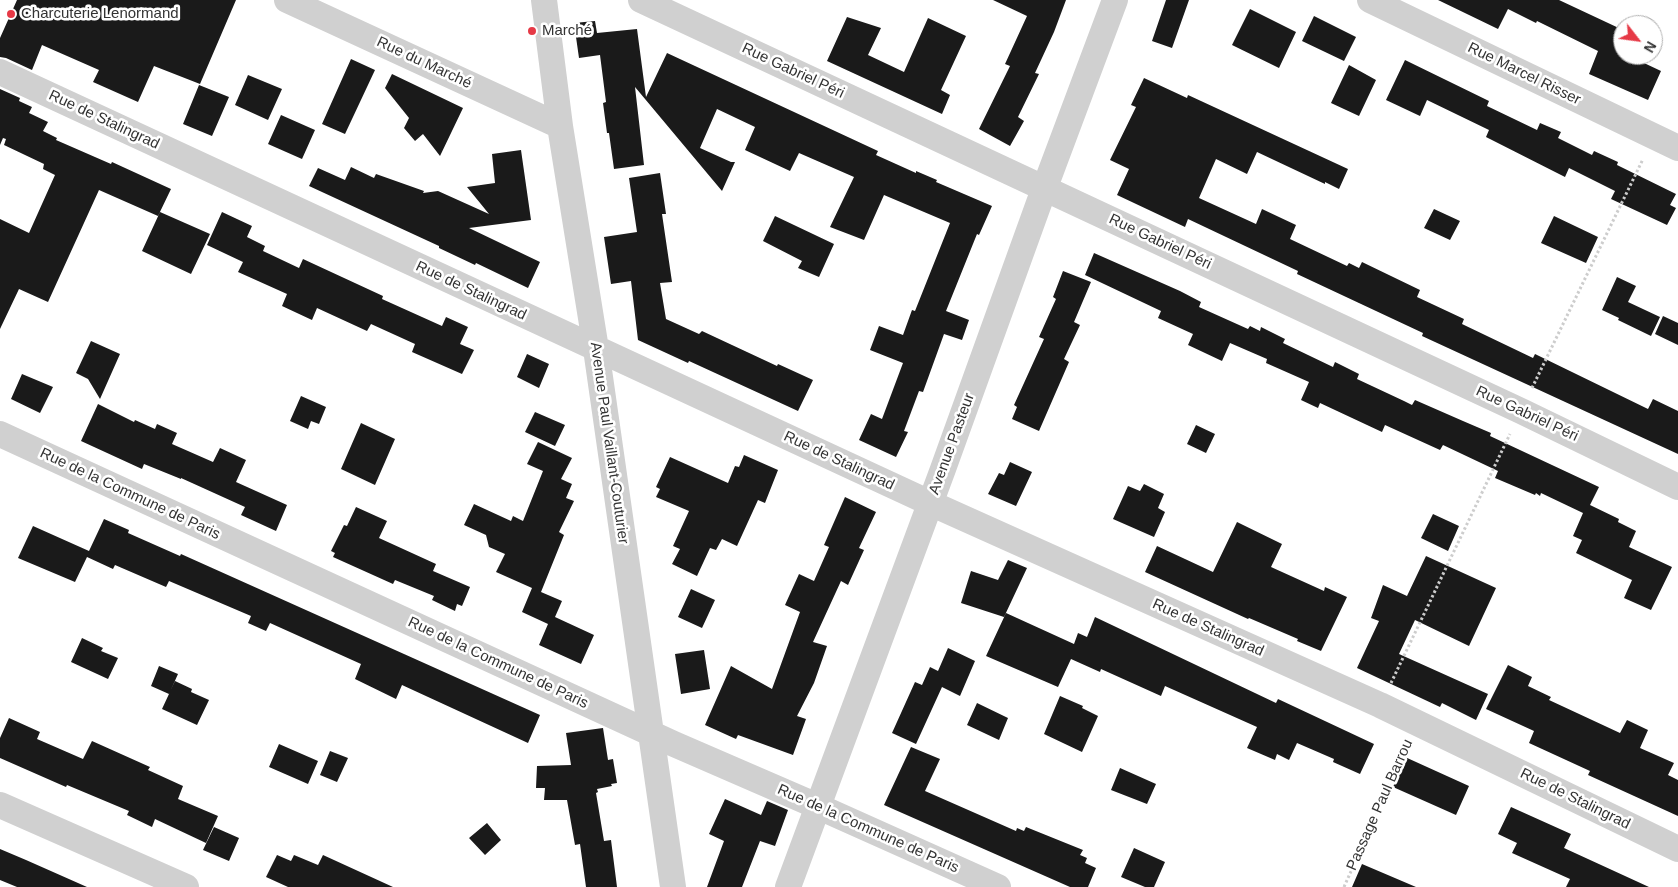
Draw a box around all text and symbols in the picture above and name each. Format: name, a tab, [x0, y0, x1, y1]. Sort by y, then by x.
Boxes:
place label: Charcuterie Lenormand	[21, 5, 179, 23]
marker: Charcuterie Lenormand	[5, 8, 17, 20]
north arrow	[1613, 15, 1663, 65]
place label: Marché	[542, 22, 592, 40]
marker: Marché	[526, 25, 538, 37]
street label: Rue du Marché	[374, 33, 474, 93]
street label: Rue Gabriel Péri	[739, 39, 847, 103]
street label: Rue Marcel Risser	[1465, 39, 1583, 109]
text: N	[1641, 39, 1660, 55]
street label: Rue de Stalingrad	[46, 86, 162, 154]
street label: Rue Gabriel Péri	[1106, 210, 1214, 274]
street label: Rue de Stalingrad	[413, 257, 529, 325]
street label: Avenue Paul Vaillant-Couturier	[586, 341, 632, 545]
street label: Rue Gabriel Péri	[1473, 382, 1581, 446]
street label: Avenue Pasteur	[925, 391, 979, 497]
street label: Rue de Stalingrad	[781, 427, 897, 495]
street label: Rue de la Commune de Paris	[37, 444, 223, 544]
street label: Rue de Stalingrad	[1149, 595, 1267, 661]
street label: Rue de la Commune de Paris	[405, 613, 591, 713]
street label: Passage Paul Barrou	[1343, 737, 1417, 873]
street label: Rue de Stalingrad	[1517, 765, 1633, 833]
street label: Rue de la Commune de Paris	[774, 781, 962, 877]

